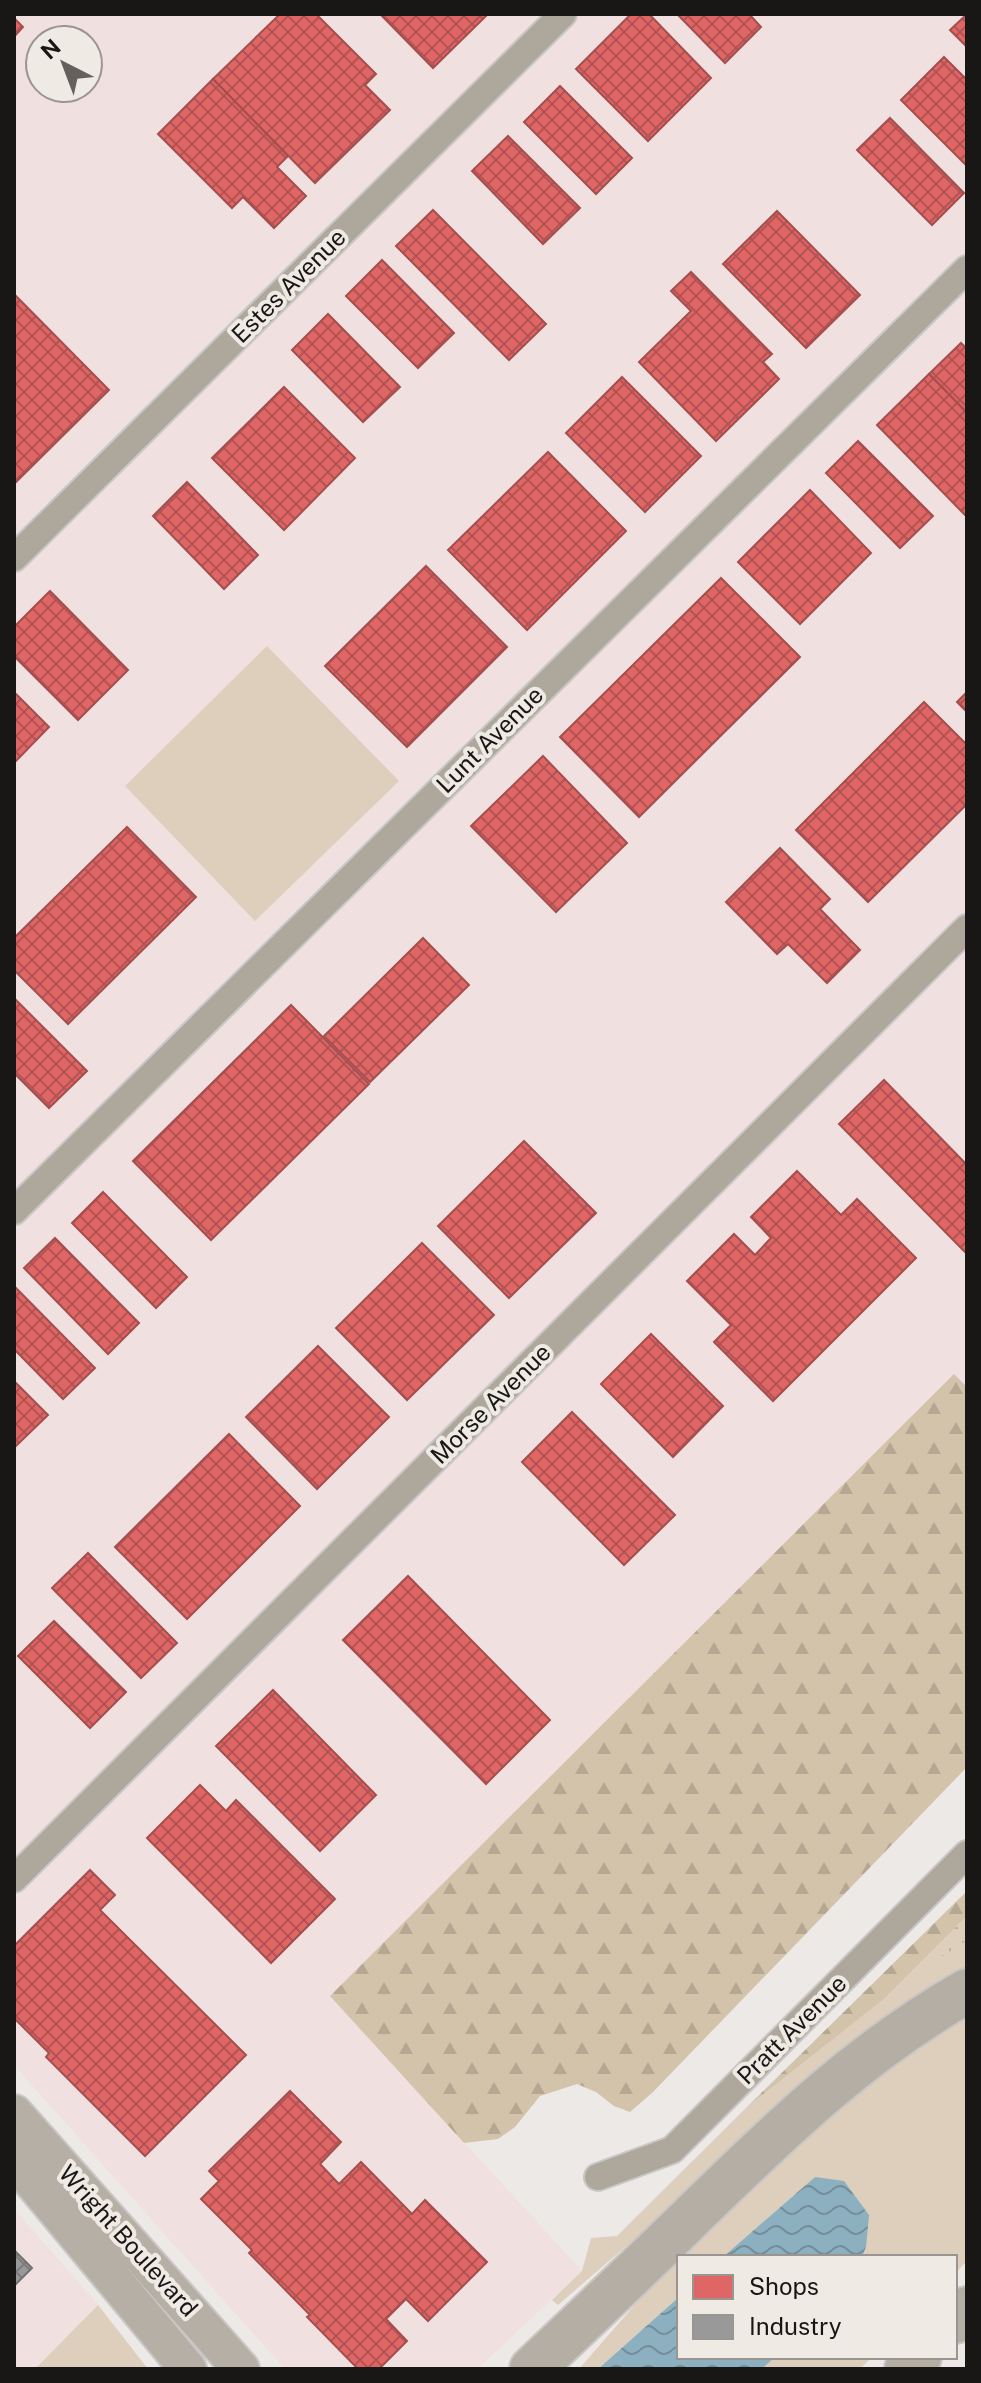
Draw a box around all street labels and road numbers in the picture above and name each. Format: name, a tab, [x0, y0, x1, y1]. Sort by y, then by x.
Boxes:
street label: Estes Avenue	[226, 223, 351, 348]
street label: Lunt Avenue	[430, 680, 548, 798]
street label: Morse Avenue	[425, 1338, 556, 1469]
street label: Pratt Avenue	[731, 1969, 852, 2090]
street label: Wright Boulevard	[53, 2159, 204, 2322]

